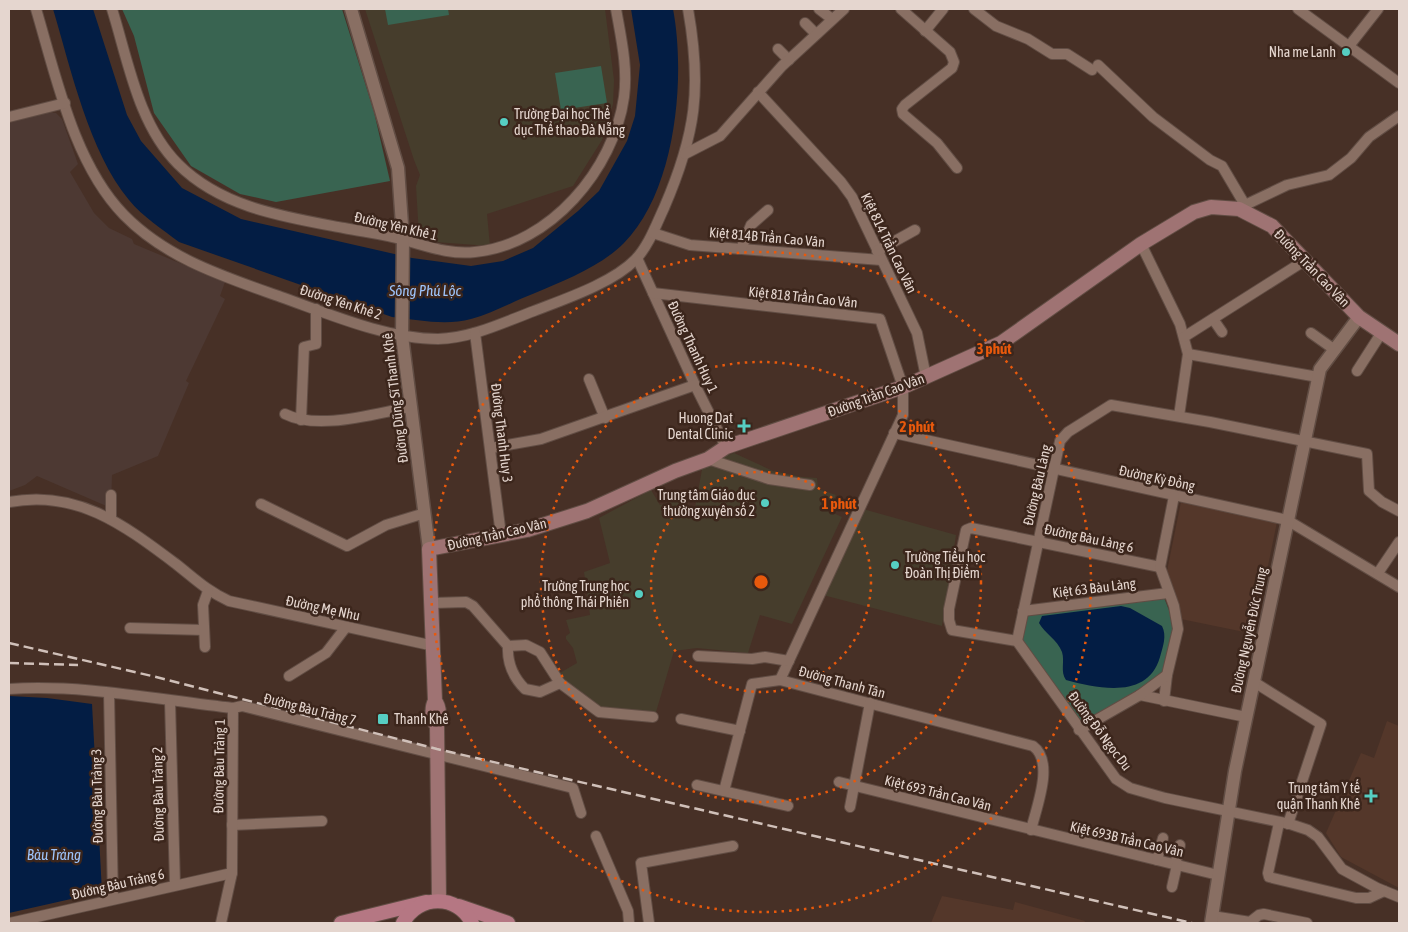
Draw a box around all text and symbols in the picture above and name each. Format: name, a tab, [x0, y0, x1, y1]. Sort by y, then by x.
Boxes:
place label: Nha me Lanh	[1269, 44, 1336, 60]
marker: Nha me Lanh	[1340, 46, 1352, 58]
place label: Trường Đại học Thể dục Thể thao Đà Nẵng	[514, 105, 625, 138]
marker: Trường Đại học Thể dục Thể thao Đà Nẵng	[498, 116, 510, 128]
street label: Kiệt 814 Trần Cao Vân	[858, 190, 921, 296]
street label: Đường Yên Khê 1	[353, 209, 439, 243]
street label: Kiệt 814B Trần Cao Vân	[708, 223, 826, 250]
street label: Đường Trần Cao Vân	[1271, 225, 1354, 310]
street label: Đường Yên Khê 2	[298, 281, 384, 323]
water label: Sông Phú Lộc	[388, 282, 461, 299]
street label: Kiệt 818 Trần Cao Vân	[748, 282, 858, 311]
street label: Đường Thanh Huy 1	[665, 298, 721, 396]
street label: Đường Dũng Sĩ Thanh Khê	[379, 332, 411, 464]
text: 3 phút	[976, 340, 1012, 357]
street label: Đường Trần Cao Vân	[825, 369, 926, 420]
street label: Đường Thanh Huy 3	[488, 383, 516, 483]
place label: Huong Dat Dental Clinic	[667, 410, 734, 442]
text: 2 phút	[899, 418, 935, 435]
marker: Huong Dat Dental Clinic	[737, 419, 751, 433]
street label: Đường Bàu Làng	[1020, 443, 1054, 527]
street label: Đường Kỳ Đồng	[1118, 461, 1197, 494]
place label: Trung tâm Giáo dục thường xuyên số 2	[657, 487, 756, 519]
text: 1 phút	[821, 495, 857, 512]
marker: Trung tâm Giáo dục thường xuyên số 2	[759, 497, 771, 509]
street label: Đường Trần Cao Vân	[446, 514, 548, 553]
street label: Đường Bàu Làng 6	[1043, 521, 1136, 555]
place label: Trường Tiểu học Đoàn Thị Điểm	[905, 548, 986, 581]
marker: Trường Tiểu học Đoàn Thị Điểm	[889, 559, 901, 571]
street label: Đường Nguyễn Đức Trung	[1228, 566, 1270, 694]
centre of rings	[752, 573, 770, 591]
street label: Kiệt 63 Bàu Làng	[1051, 575, 1137, 601]
place label: Trường Trung học phổ thông Thái Phiên	[521, 578, 630, 610]
marker: Trường Trung học phổ thông Thái Phiên	[633, 588, 645, 600]
street label: Đường Mẹ Nhu	[284, 592, 362, 624]
street label: Đường Thanh Tân	[797, 663, 887, 701]
street label: Đường Đỗ Ngọc Du	[1065, 688, 1135, 774]
street label: Đường Bàu Trảng 7	[262, 690, 358, 728]
place label: Thanh Khê	[394, 711, 449, 727]
marker: Thanh Khê	[376, 712, 390, 726]
street label: Đường Bàu Trảng 1	[210, 719, 228, 813]
street label: Đường Bàu Trảng 2	[149, 747, 167, 841]
street label: Đường Bàu Trảng 3	[88, 749, 106, 843]
street label: Kiệt 693 Trần Cao Vân	[883, 771, 993, 814]
place label: Trung tâm Y tế quận Thanh Khê	[1277, 779, 1360, 812]
marker: Trung tâm Y tế quận Thanh Khê	[1364, 789, 1378, 803]
street label: Kiệt 693B Trần Cao Vân	[1069, 817, 1186, 860]
water label: Bàu Trảng	[27, 846, 81, 863]
street label: Đường Bàu Trảng 6	[70, 865, 166, 902]

